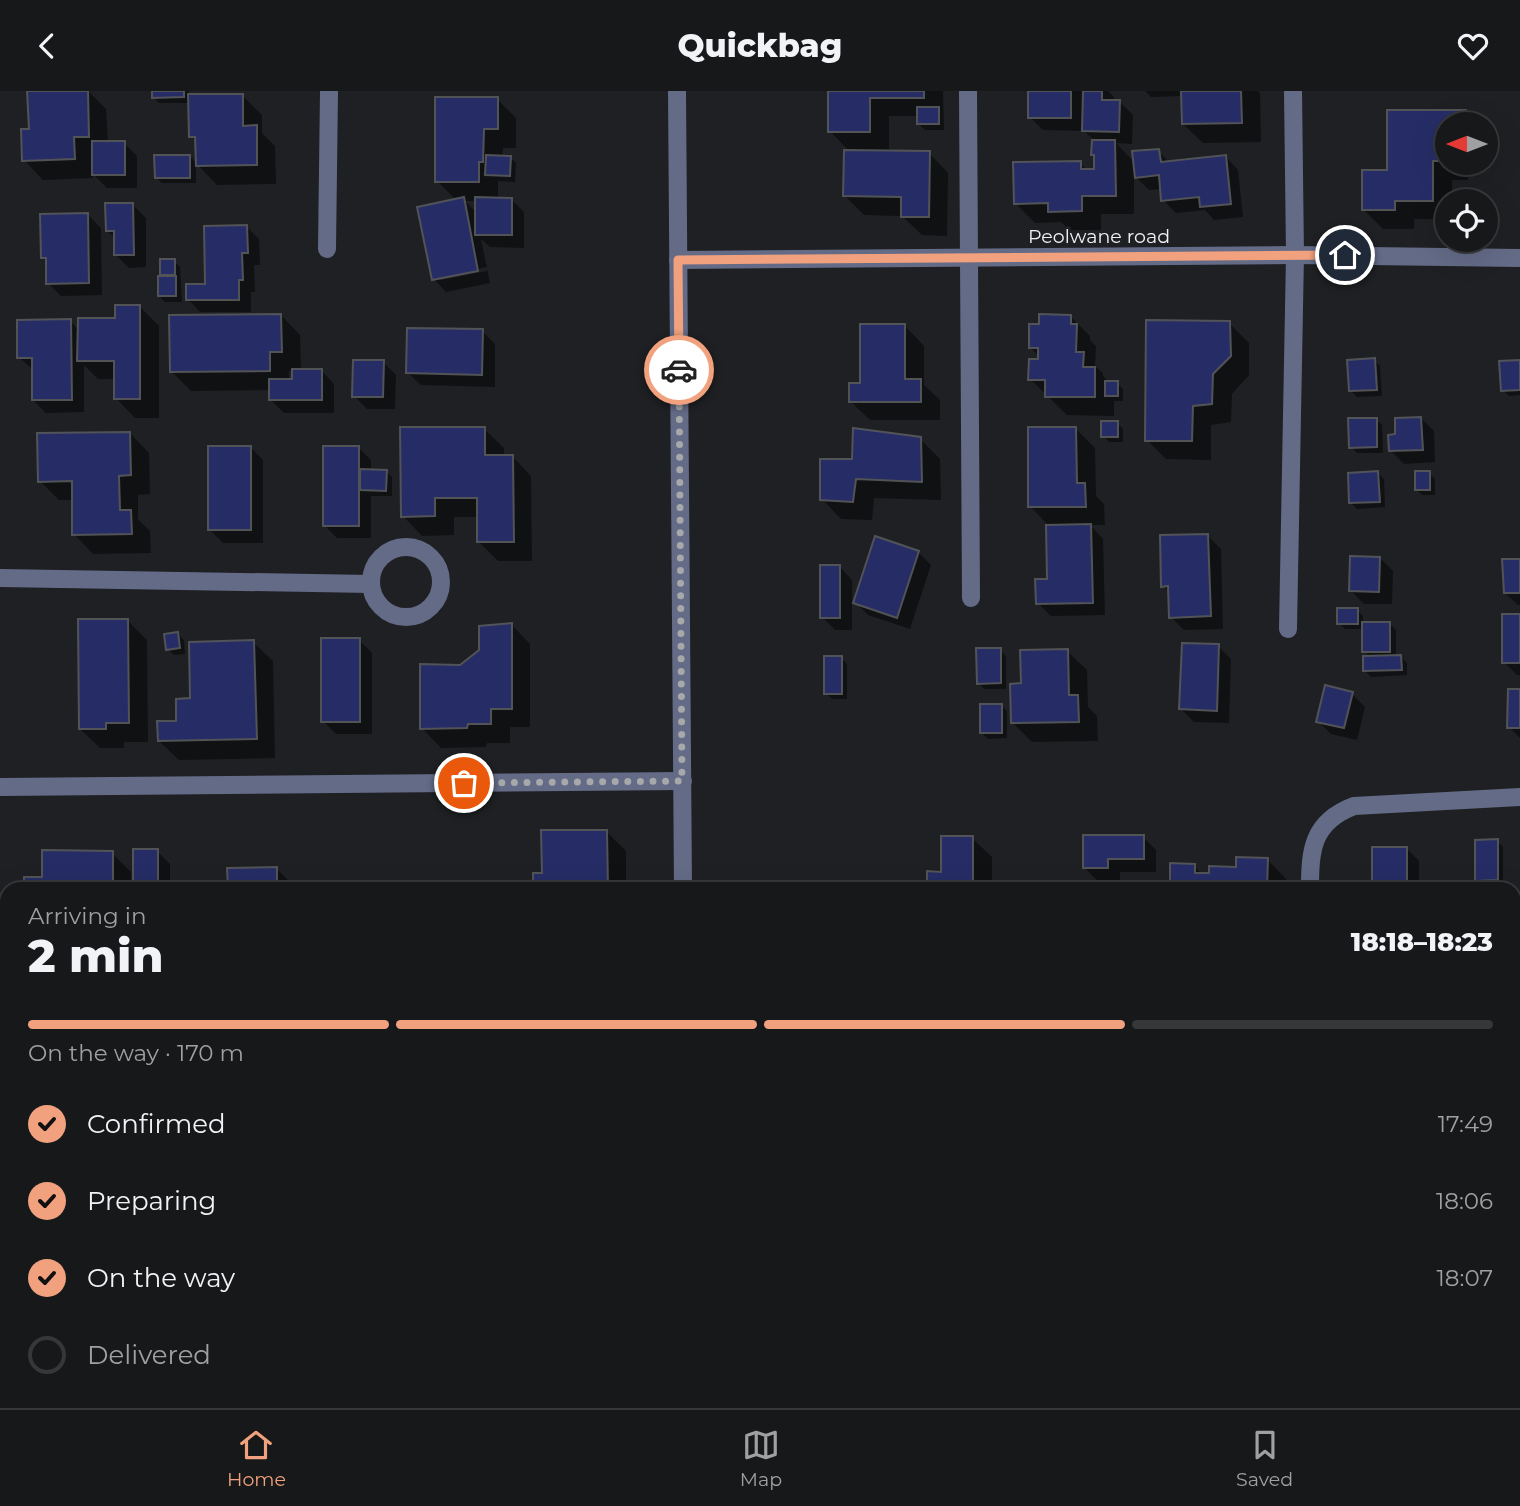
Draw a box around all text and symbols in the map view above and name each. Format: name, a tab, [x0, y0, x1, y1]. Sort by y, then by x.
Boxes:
text: Quickbag	[678, 26, 842, 65]
icon: back	[28, 27, 66, 65]
icon: heart	[1454, 27, 1492, 65]
north arrow	[1435, 112, 1498, 175]
map controls	[1435, 112, 1498, 252]
button: locate	[1435, 189, 1498, 252]
street label: Peolwane road	[1028, 225, 1170, 248]
pin	[1315, 225, 1375, 285]
icon: home	[1326, 236, 1364, 274]
courier	[644, 335, 714, 405]
icon: car	[660, 351, 698, 389]
pin	[434, 753, 494, 813]
icon: bag	[445, 764, 483, 802]
text: Arriving in	[28, 902, 147, 930]
text: 18:18–18:23	[1351, 926, 1493, 958]
text: 2 min	[28, 927, 163, 984]
text: On the way · 170 m	[28, 1039, 244, 1067]
icon: check	[28, 1105, 66, 1143]
text: Confirmed	[87, 1108, 226, 1140]
text: 17:49	[1438, 1110, 1493, 1138]
icon: check	[28, 1182, 66, 1220]
text: Preparing	[87, 1185, 216, 1217]
text: 18:06	[1436, 1187, 1493, 1215]
icon: check	[28, 1259, 66, 1297]
text: On the way	[87, 1262, 235, 1294]
text: 18:07	[1437, 1264, 1493, 1292]
text: Delivered	[87, 1339, 211, 1371]
tab: Home	[227, 1426, 286, 1491]
tab: Map	[740, 1426, 782, 1491]
tab: Saved	[1236, 1426, 1293, 1491]

